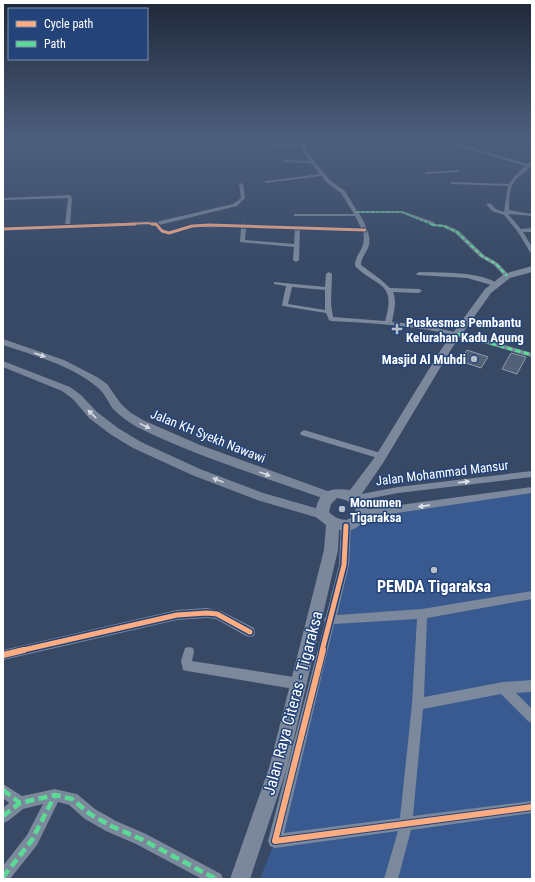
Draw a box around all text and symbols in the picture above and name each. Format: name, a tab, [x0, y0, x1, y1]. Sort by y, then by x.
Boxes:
legend	[8, 8, 148, 60]
text: Cycle path	[44, 17, 94, 31]
text: Path	[44, 37, 66, 51]
place label: Puskesmas Pembantu Kelurahan Kadu Agung	[406, 315, 524, 345]
marker: Puskesmas Pembantu Kelurahan Kadu Agung	[391, 323, 403, 335]
one-way arrow	[34, 352, 46, 358]
place label: Masjid Al Muhdi	[382, 352, 466, 367]
marker: Masjid Al Muhdi	[469, 354, 479, 364]
street label: Jalan KH Syekh Nawawi	[148, 406, 268, 466]
one-way arrow	[87, 409, 97, 418]
one-way arrow	[139, 423, 150, 429]
street label: Jalan Mohammad Mansur	[375, 457, 509, 489]
one-way arrow	[260, 471, 272, 477]
one-way arrow	[212, 477, 224, 483]
one-way arrow	[458, 479, 470, 486]
place label: Monumen Tigaraksa	[350, 495, 401, 525]
one-way arrow	[418, 503, 430, 509]
marker: Monumen Tigaraksa	[337, 504, 347, 514]
marker: PEMDA Tigaraksa	[429, 565, 439, 575]
place label: PEMDA Tigaraksa	[377, 577, 492, 596]
street label: Jalan Raya Citeras - Tigaraksa	[259, 609, 327, 797]

